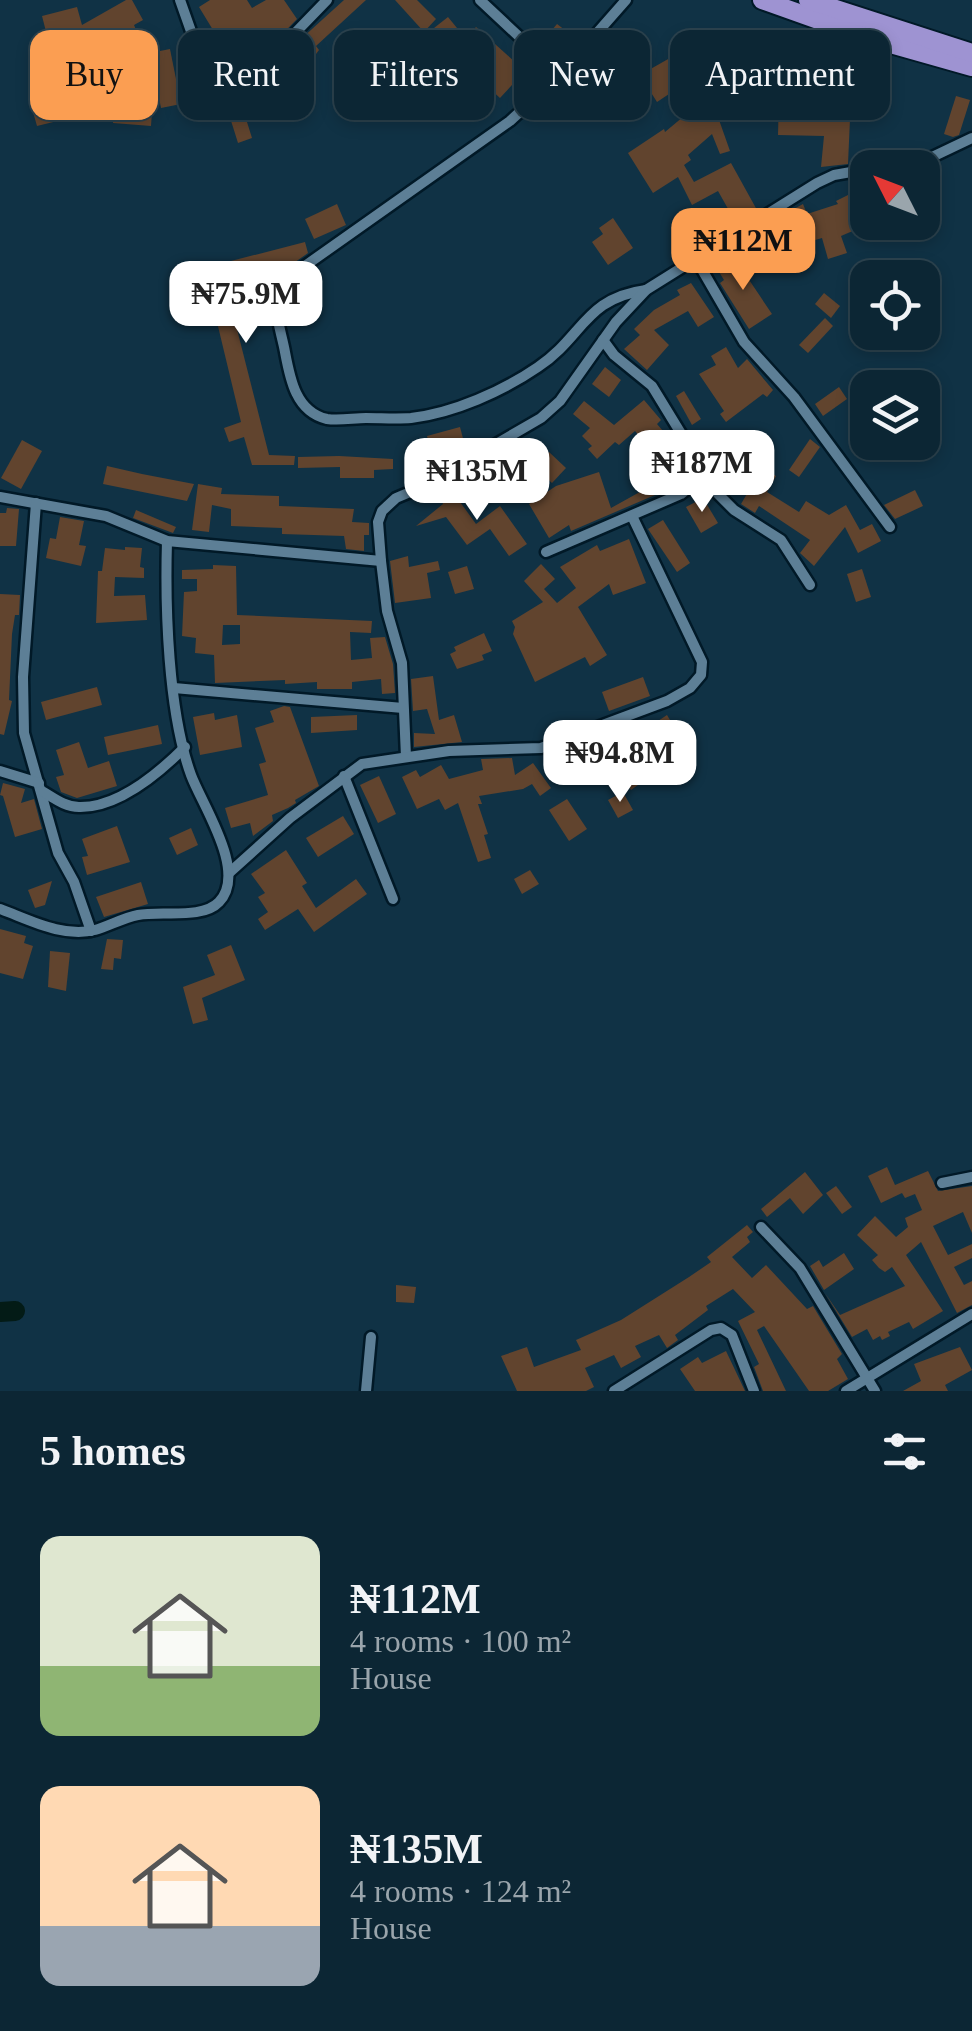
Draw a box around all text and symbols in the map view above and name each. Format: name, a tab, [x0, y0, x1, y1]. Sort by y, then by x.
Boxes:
chip: Buy	[30, 30, 158, 120]
chip: Rent	[178, 30, 314, 120]
chip: Filters	[334, 30, 494, 120]
chip: New	[514, 30, 650, 120]
chip: Apartment	[670, 30, 890, 120]
north arrow	[850, 150, 940, 240]
map controls	[850, 150, 940, 460]
pin: ₦112M	[673, 208, 813, 293]
text: ₦112M	[693, 222, 793, 258]
button: locate	[850, 260, 940, 350]
pin: ₦75.9M	[165, 261, 327, 346]
text: ₦75.9M	[191, 275, 301, 311]
button: layers	[850, 370, 940, 460]
pin: ₦187M	[632, 430, 772, 515]
pin: ₦135M	[407, 438, 547, 523]
text: ₦187M	[651, 444, 753, 480]
text: ₦135M	[426, 452, 528, 488]
pin: ₦94.8M	[539, 720, 701, 805]
text: ₦94.8M	[565, 734, 675, 770]
icon: filters	[877, 1424, 932, 1479]
text: 5 homes	[40, 1428, 186, 1474]
icon: home	[120, 1576, 240, 1696]
text: ₦112M	[350, 1576, 481, 1622]
text: 4 rooms · 100 m²	[350, 1623, 571, 1659]
text: House	[350, 1660, 432, 1696]
icon: home	[120, 1826, 240, 1946]
text: ₦135M	[350, 1826, 483, 1872]
text: 4 rooms · 124 m²	[350, 1873, 571, 1909]
text: House	[350, 1910, 432, 1946]

